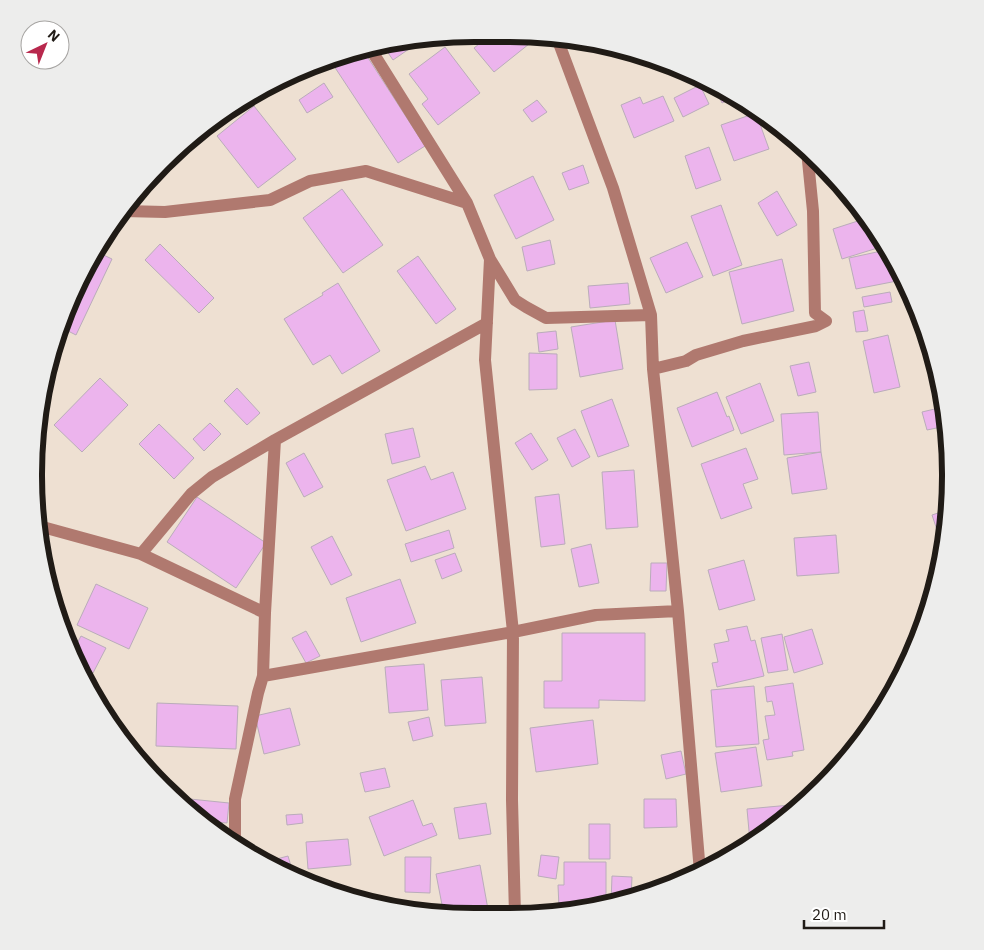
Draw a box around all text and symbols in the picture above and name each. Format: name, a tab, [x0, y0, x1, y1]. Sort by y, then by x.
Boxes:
north arrow	[20, 20, 70, 70]
text: N	[44, 25, 64, 46]
scale bar	[804, 898, 884, 930]
text: 20 m	[812, 905, 847, 924]

